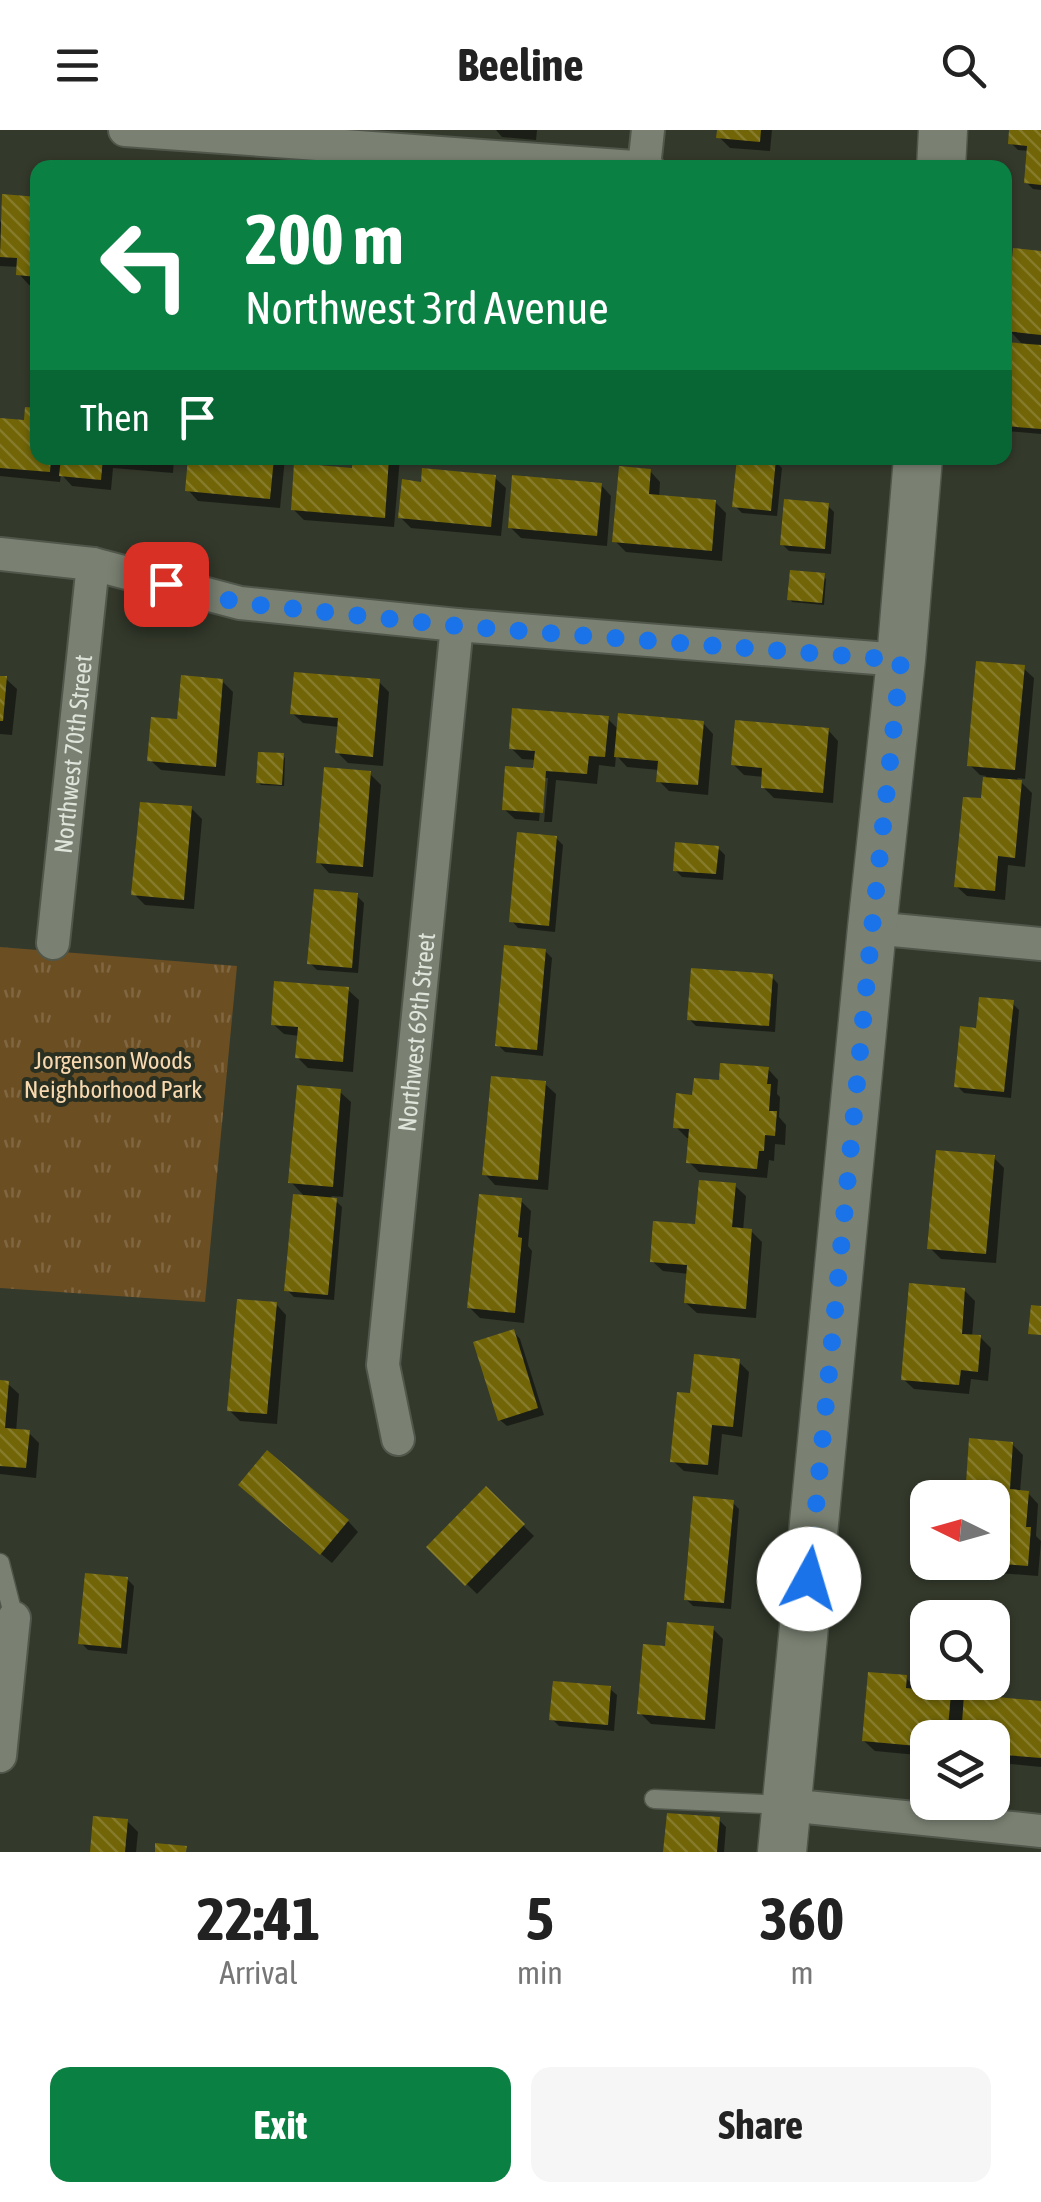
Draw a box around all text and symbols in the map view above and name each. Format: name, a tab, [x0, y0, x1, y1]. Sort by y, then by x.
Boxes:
icon: menu	[50, 38, 105, 93]
icon: search	[936, 38, 991, 93]
text: Beeline	[457, 39, 584, 91]
text: 200 m	[245, 199, 404, 279]
icon: left	[80, 200, 210, 330]
text: Northwest 3rd Avenue	[245, 282, 609, 334]
icon: arrive	[170, 390, 225, 445]
text: Then	[80, 396, 150, 439]
pin	[124, 542, 209, 627]
icon: arrive	[139, 557, 194, 612]
street label: Northwest 70th Street	[49, 653, 97, 855]
street label: Northwest 69th Street	[392, 931, 440, 1133]
park label: Jorgenson Woods Neighborhood Park	[24, 1046, 202, 1103]
north arrow	[910, 1480, 1010, 1580]
map controls	[910, 1480, 1010, 1820]
position arrow	[757, 1527, 861, 1631]
button: search	[910, 1600, 1010, 1700]
button: layers	[910, 1720, 1010, 1820]
text: 22:41	[197, 1884, 320, 1953]
text: 5	[526, 1884, 554, 1953]
text: 360	[760, 1884, 844, 1953]
text: Arrival	[219, 1954, 298, 1991]
text: min	[517, 1954, 563, 1991]
text: m	[790, 1954, 813, 1991]
button: Exit	[50, 2067, 511, 2182]
button: Share	[531, 2067, 991, 2182]

